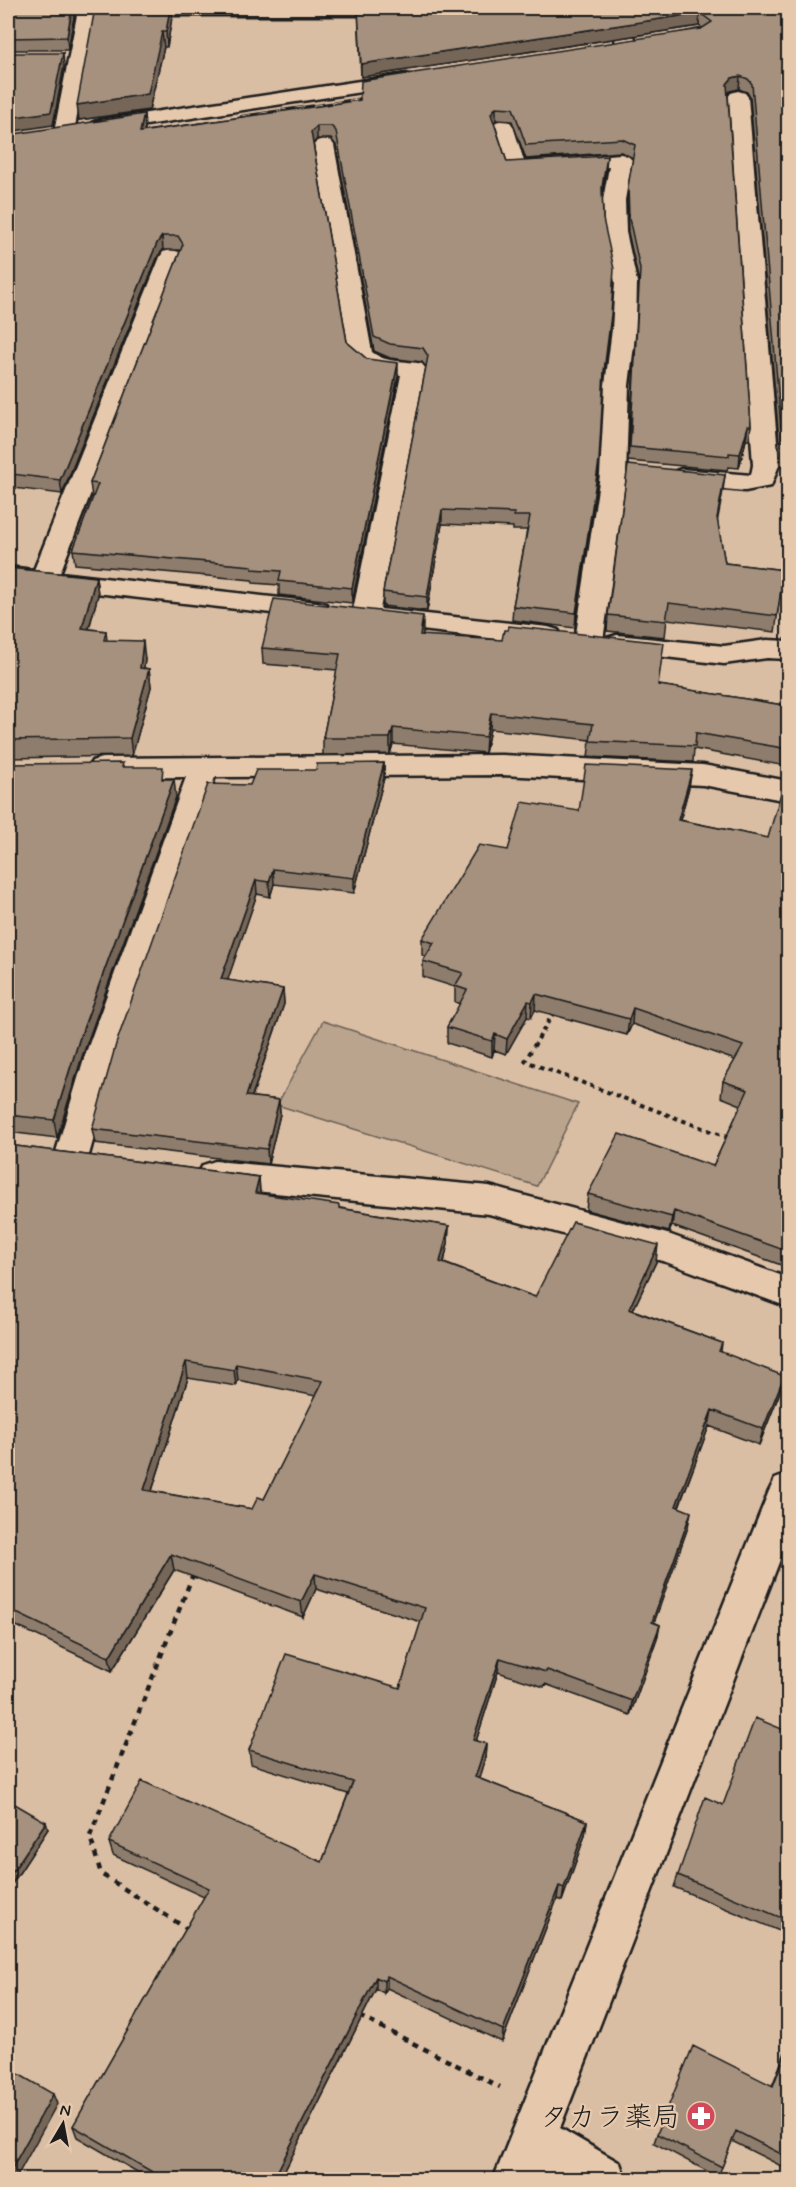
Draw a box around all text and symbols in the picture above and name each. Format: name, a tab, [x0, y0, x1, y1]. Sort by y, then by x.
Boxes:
north arrow	[33, 2094, 93, 2154]
text: N	[58, 2099, 72, 2122]
place label: タカラ薬局	[540, 2100, 680, 2137]
pharmacy icon: タカラ薬局	[685, 2100, 717, 2132]

